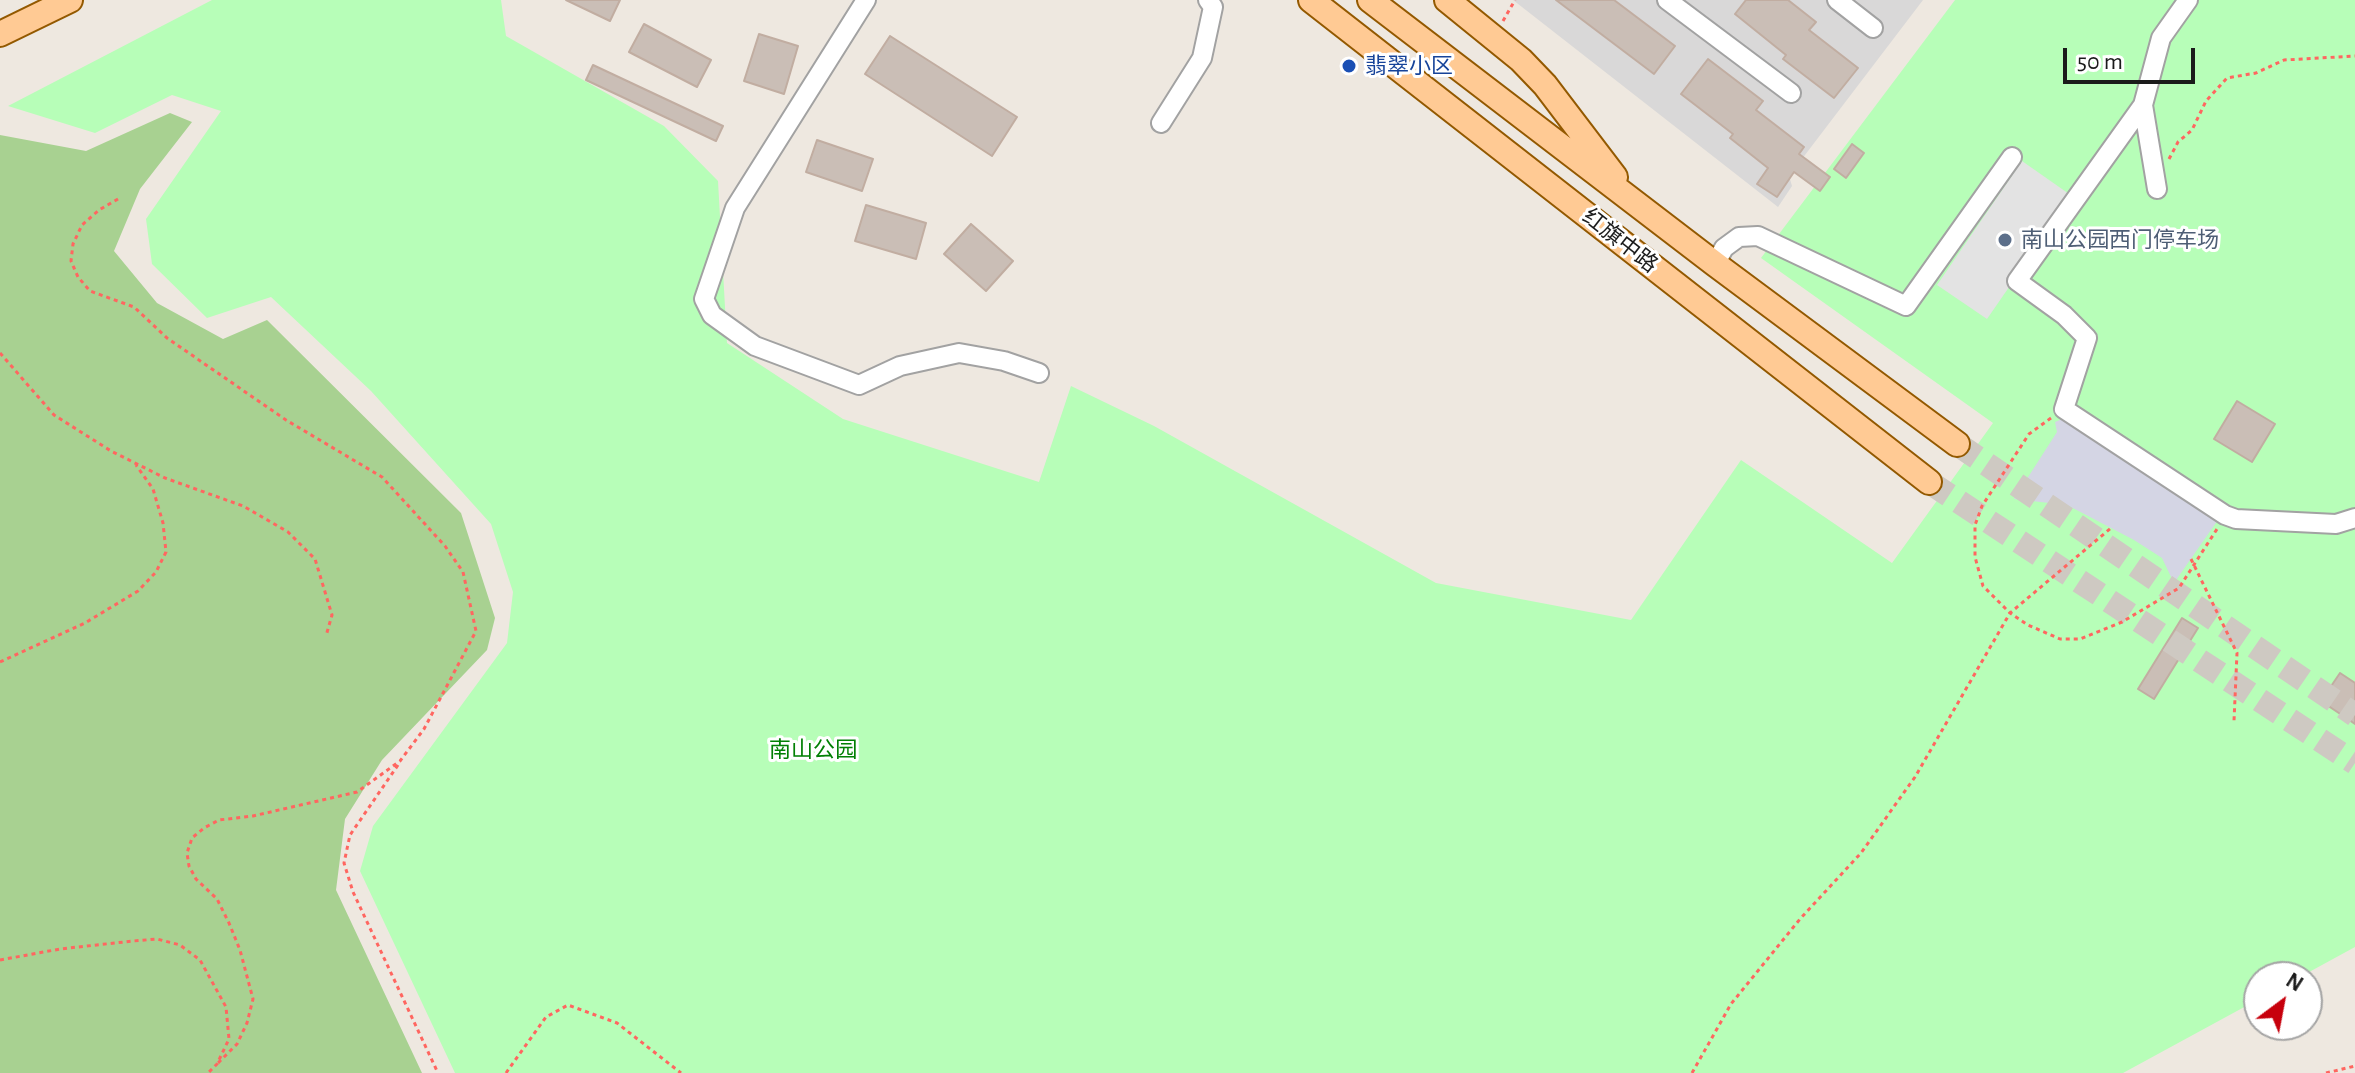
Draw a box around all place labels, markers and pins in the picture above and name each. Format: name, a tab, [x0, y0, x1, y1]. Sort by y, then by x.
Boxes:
place label: 翡翠小区	[1365, 53, 1453, 79]
marker: 翡翠小区	[1340, 57, 1358, 75]
place label: 南山公园西门停车场	[2021, 227, 2219, 253]
marker: 南山公园西门停车场	[1996, 231, 2014, 249]

